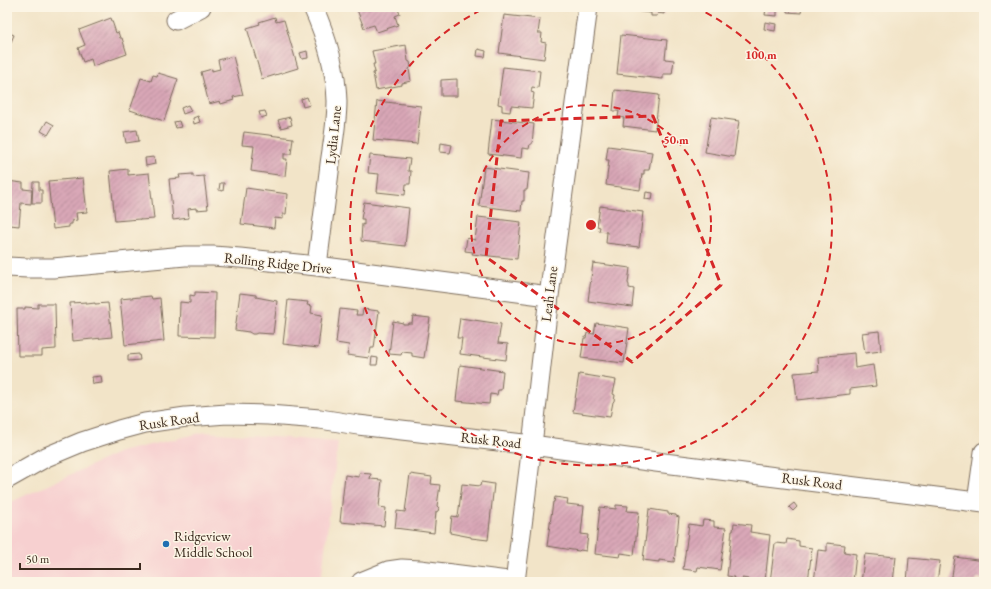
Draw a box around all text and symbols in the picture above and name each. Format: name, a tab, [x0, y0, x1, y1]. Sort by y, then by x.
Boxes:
text: 100 m	[745, 47, 777, 63]
street label: Lydia Lane	[321, 104, 345, 165]
text: 50 m	[663, 132, 689, 148]
centre of rings	[584, 218, 598, 232]
street label: Rolling Ridge Drive	[223, 248, 333, 278]
street label: Leah Lane	[537, 265, 561, 323]
street label: Rusk Road	[138, 408, 201, 434]
street label: Rusk Road	[460, 428, 523, 452]
street label: Rusk Road	[781, 468, 844, 494]
place label: Ridgeview Middle School	[174, 527, 253, 561]
marker: Ridgeview Middle School	[161, 539, 171, 549]
scale bar	[20, 545, 140, 571]
text: 50 m	[26, 551, 50, 567]

